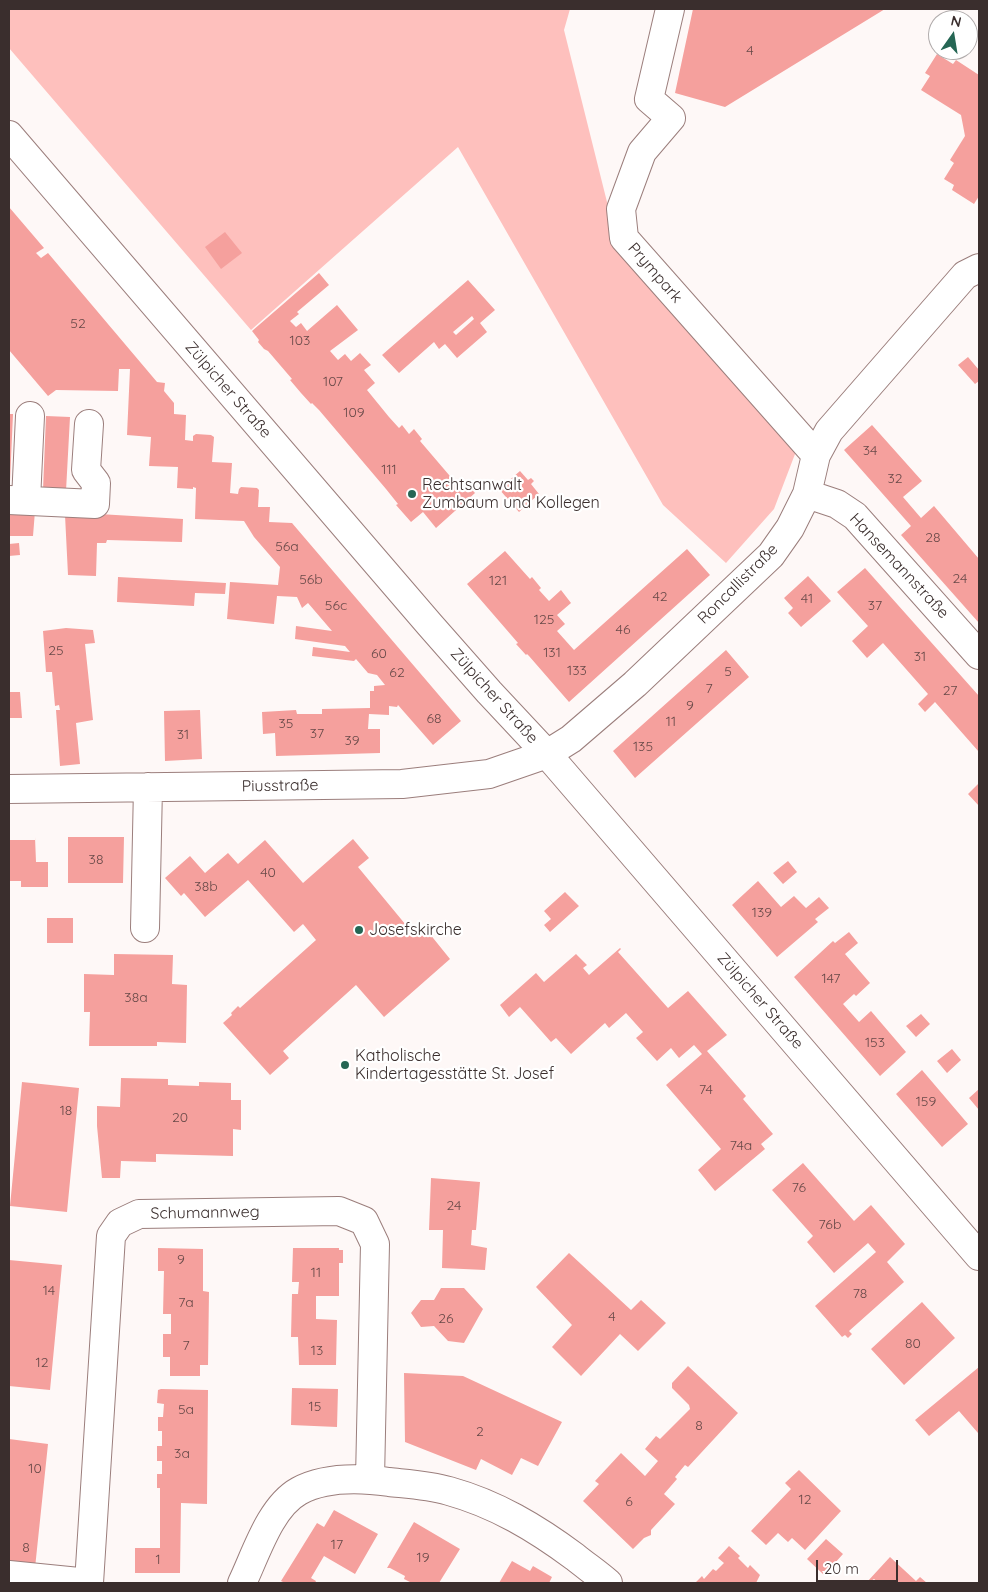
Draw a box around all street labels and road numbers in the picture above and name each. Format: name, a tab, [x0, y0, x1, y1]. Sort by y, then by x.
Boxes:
street label: Prympark	[624, 239, 686, 307]
street label: Zülpicher Straße	[181, 338, 275, 442]
street label: Hansemannstraße	[845, 509, 953, 623]
street label: Roncallistraße	[694, 540, 782, 628]
street label: Zülpicher Straße	[446, 644, 542, 748]
street label: Piusstraße	[241, 776, 319, 796]
street label: Zülpicher Straße	[713, 949, 807, 1053]
street label: Schumannweg	[150, 1202, 260, 1224]

